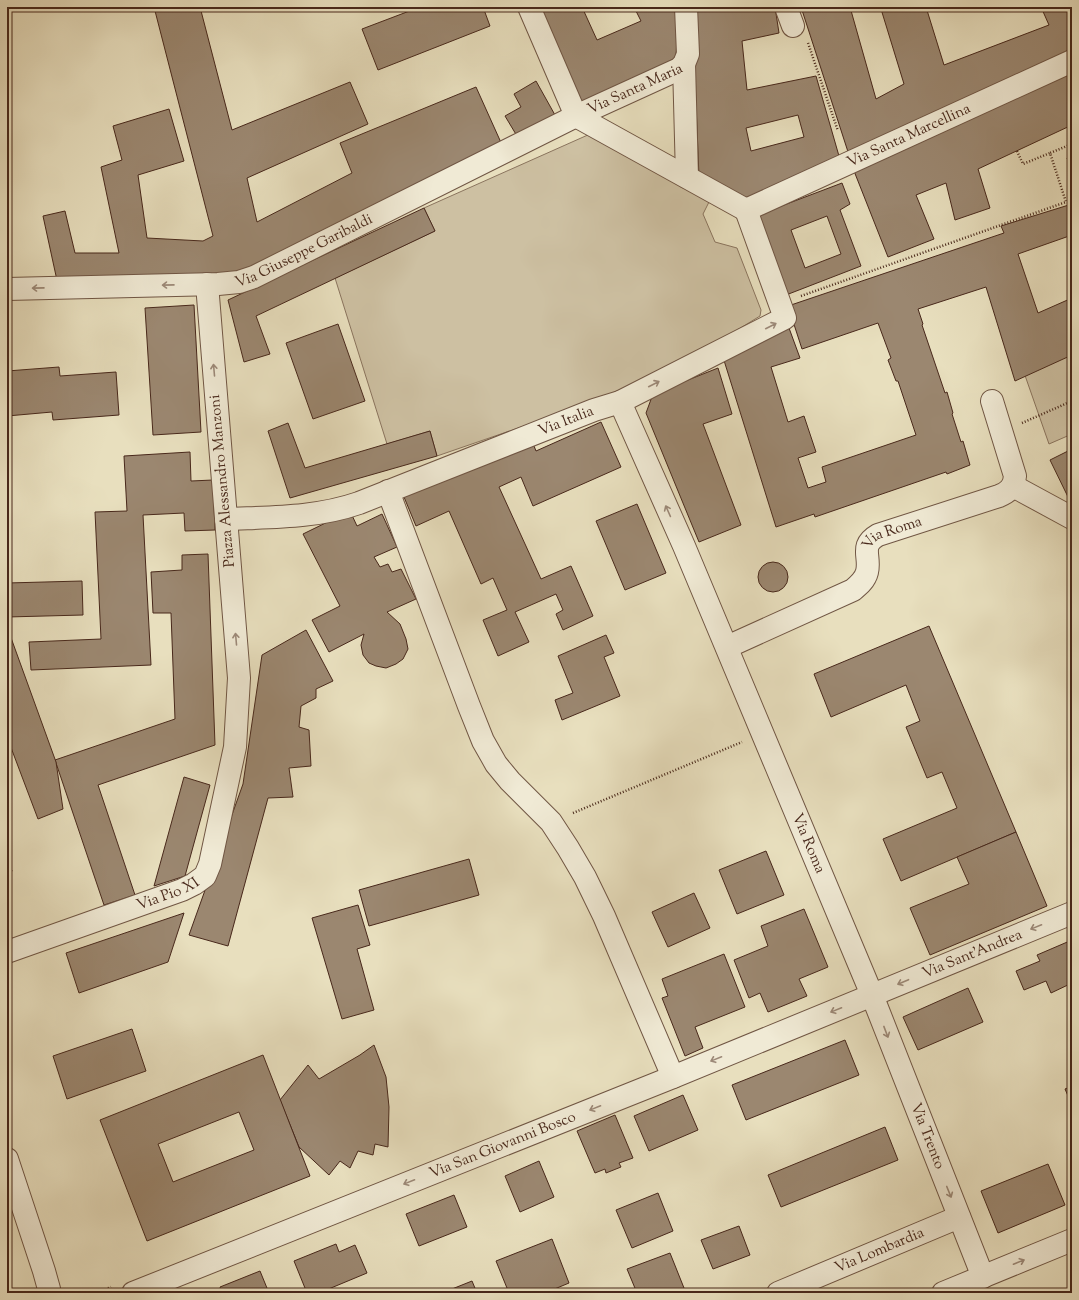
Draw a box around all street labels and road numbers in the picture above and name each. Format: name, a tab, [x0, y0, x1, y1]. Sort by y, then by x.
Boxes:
street label: Via Santa Maria	[584, 58, 686, 120]
street label: Via Santa Marcellina	[844, 98, 974, 173]
street label: Via Giuseppe Garibaldi	[232, 209, 376, 293]
street label: Piazza Alessandro Manzoni	[205, 394, 241, 568]
street label: Via Italia	[535, 401, 597, 442]
street label: Via Roma	[857, 511, 925, 553]
street label: Via Roma	[787, 810, 831, 877]
street label: Via Pio XI	[134, 873, 204, 916]
street label: Via Sant'Andrea	[919, 924, 1025, 984]
street label: Via Trento	[905, 1100, 950, 1172]
street label: Via San Giovanni Bosco	[426, 1106, 579, 1184]
street label: Via Lombardia	[831, 1222, 928, 1279]

